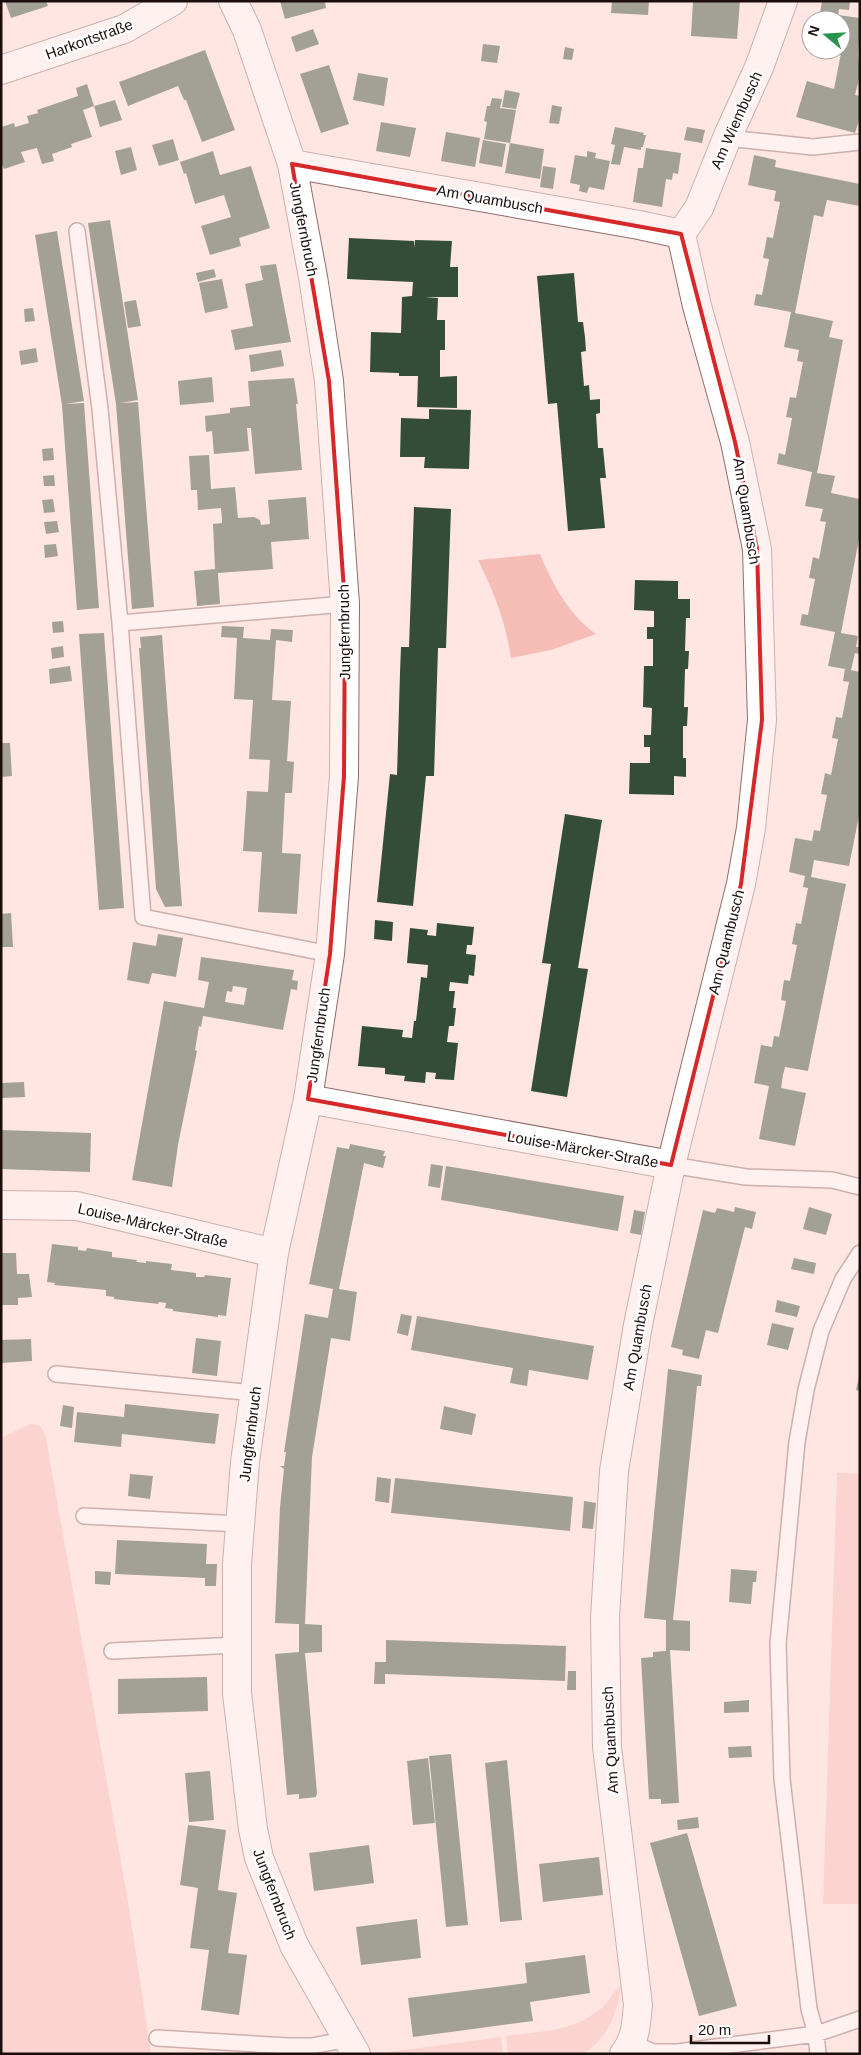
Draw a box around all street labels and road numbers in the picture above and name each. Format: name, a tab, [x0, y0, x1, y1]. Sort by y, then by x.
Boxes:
street label: Harkortstraße	[43, 15, 135, 63]
street label: Am Wiembusch	[707, 69, 765, 171]
street label: Jungfernbruch	[287, 180, 321, 278]
street label: Am Quambusch	[436, 181, 544, 217]
street label: Am Quambusch	[730, 457, 764, 565]
street label: Jungfernbruch	[335, 584, 353, 680]
street label: Am Quambusch	[705, 888, 747, 996]
street label: Jungfernbruch	[303, 986, 333, 1084]
street label: Louise-Märcker-Straße	[506, 1127, 660, 1171]
street label: Louise-Märcker-Straße	[76, 1199, 230, 1251]
street label: Am Quambusch	[619, 1283, 655, 1391]
street label: Jungfernbruch	[236, 1385, 264, 1483]
street label: Am Quambusch	[599, 1686, 621, 1794]
street label: Jungfernbruch	[250, 1846, 300, 1942]

